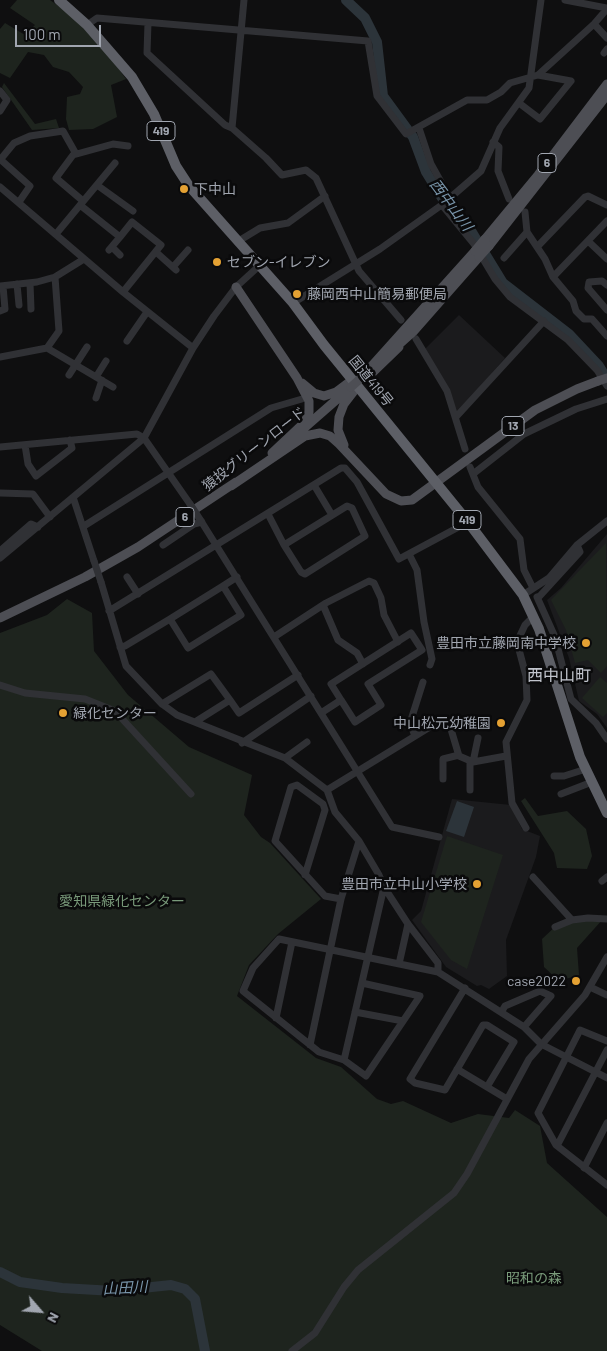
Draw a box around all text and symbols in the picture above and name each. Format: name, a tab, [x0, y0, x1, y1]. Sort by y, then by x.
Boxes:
scale bar	[18, 15, 104, 47]
text: 100 m	[23, 25, 61, 43]
road number: 419	[147, 122, 175, 140]
road number: 6	[538, 154, 556, 172]
water label: 西中山川	[426, 176, 476, 234]
place label: 下中山	[194, 181, 236, 197]
marker: 下中山	[178, 183, 190, 195]
place label: セブン-イレブン	[227, 254, 331, 270]
marker: セブン-イレブン	[211, 256, 223, 268]
place label: 藤岡西中山簡易郵便局	[307, 286, 447, 302]
marker: 藤岡西中山簡易郵便局	[291, 288, 303, 300]
street label: 国道419号	[345, 352, 397, 410]
street label: 猿投グリーンロード	[199, 404, 309, 494]
road number: 13	[502, 416, 524, 436]
road number: 6	[176, 508, 194, 526]
road number: 419	[453, 510, 481, 530]
place label: 豊田市立藤岡南中学校	[436, 635, 576, 651]
marker: 豊田市立藤岡南中学校	[580, 637, 592, 649]
district label: 西中山町	[527, 666, 591, 686]
place label: 緑化センター	[73, 705, 157, 721]
marker: 緑化センター	[57, 707, 69, 719]
place label: 中山松元幼稚園	[393, 715, 491, 731]
marker: 中山松元幼稚園	[495, 717, 507, 729]
place label: 豊田市立中山小学校	[341, 876, 467, 892]
marker: 豊田市立中山小学校	[471, 878, 483, 890]
park label: 愛知県緑化センター	[59, 893, 185, 909]
place label: case2022	[507, 973, 566, 989]
marker: case2022	[570, 975, 582, 987]
park label: 昭和の森	[506, 1270, 562, 1286]
water label: 山田川	[102, 1278, 148, 1298]
north arrow	[15, 1286, 65, 1336]
text: N	[44, 1310, 63, 1326]

